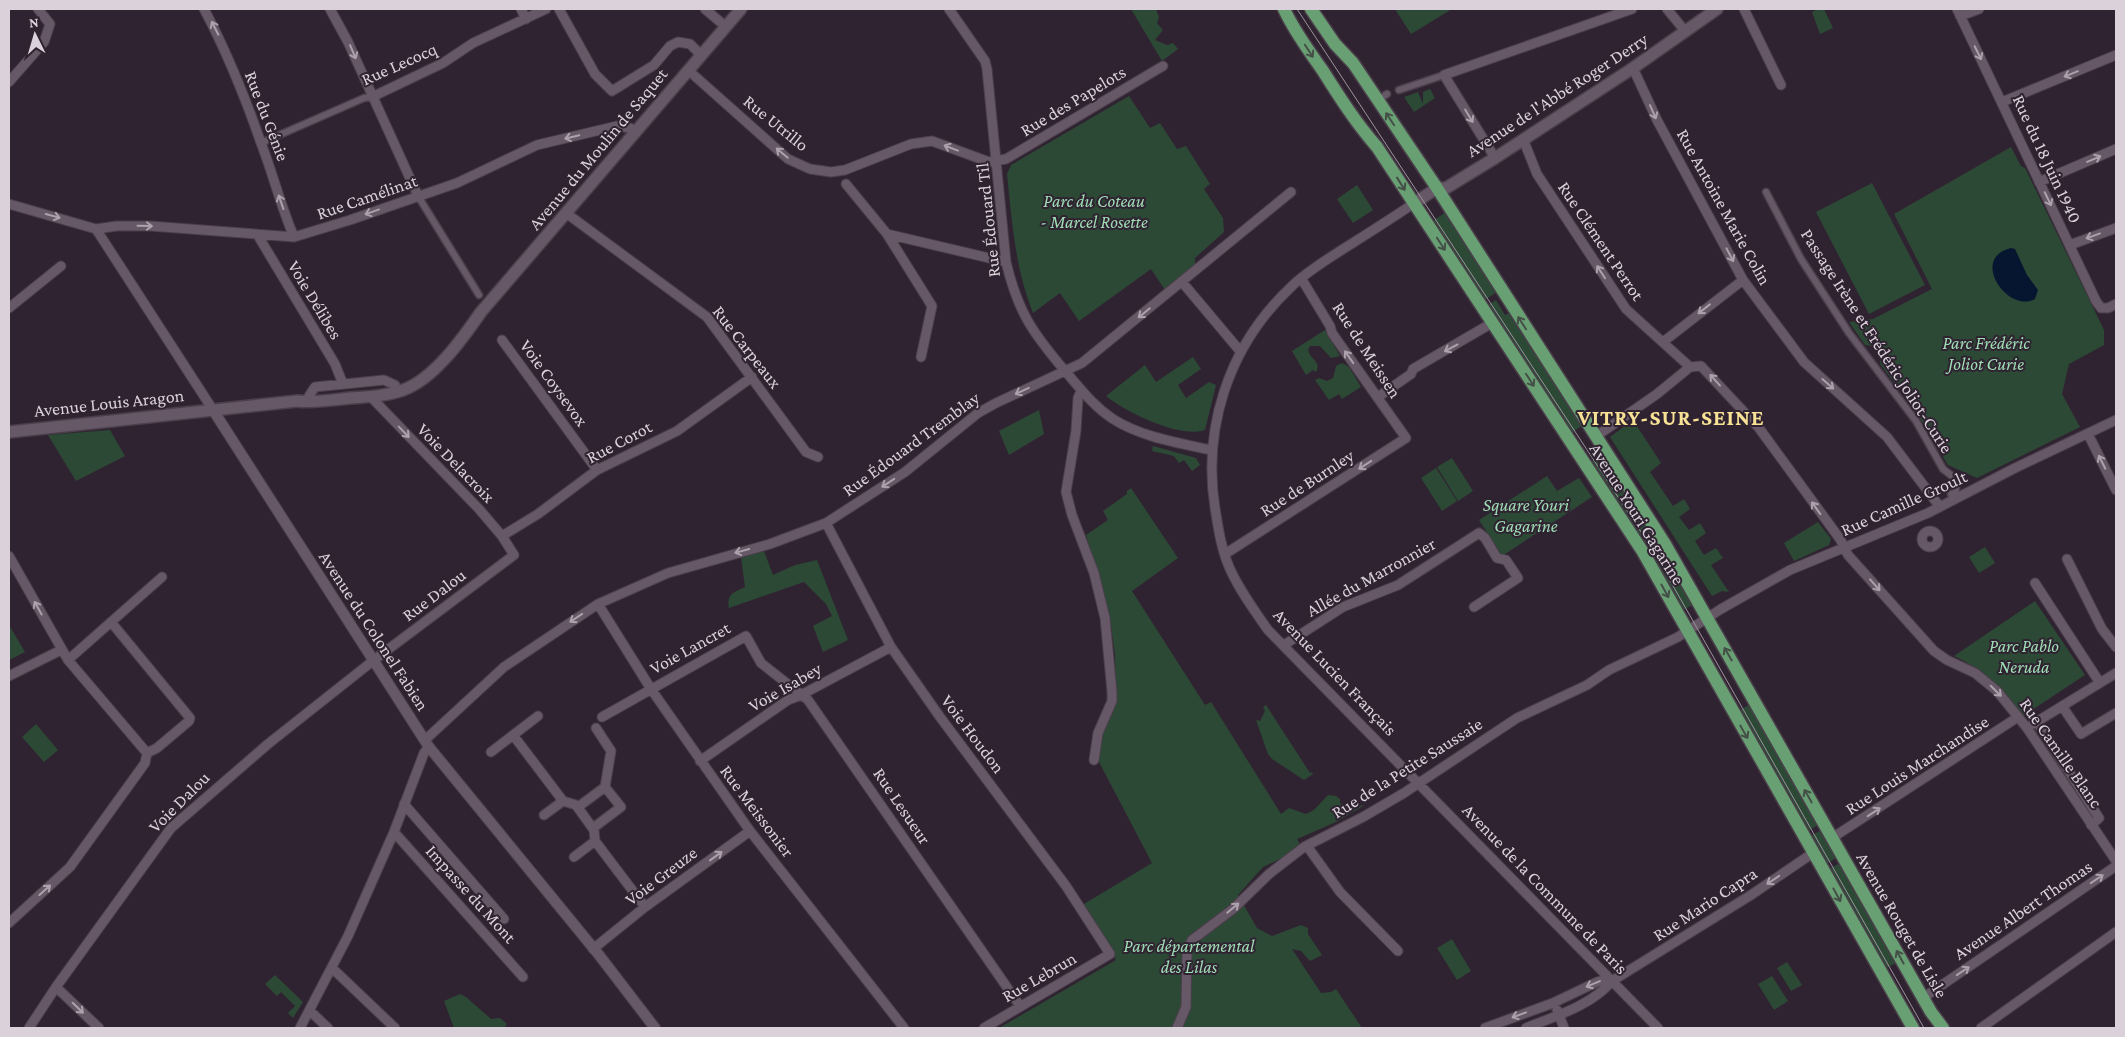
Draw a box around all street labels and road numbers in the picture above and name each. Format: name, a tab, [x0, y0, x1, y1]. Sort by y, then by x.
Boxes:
street label: Avenue de l'Abbé Roger Derry	[1463, 29, 1652, 161]
street label: Rue Lecocq	[358, 38, 441, 89]
street label: Rue des Papelots	[1017, 62, 1129, 140]
street label: Avenue du Moulin de Saquet	[525, 63, 672, 234]
street label: Rue du Génie	[241, 68, 293, 164]
street label: Rue Utrillo	[740, 91, 812, 155]
street label: Rue du 18 Juin 1940	[2009, 92, 2085, 226]
street label: Rue Antoine Marie Colin	[1673, 126, 1775, 289]
street label: Rue Édouard Til	[972, 162, 1004, 278]
street label: Rue Camélinat	[314, 170, 421, 224]
street label: Rue Clément Perrot	[1554, 178, 1649, 305]
street label: Passage Irène et Frédéric Joliot-Curie	[1797, 225, 1957, 457]
street label: Voie Délibes	[284, 257, 346, 343]
street label: Rue de Meissen	[1328, 298, 1406, 402]
street label: Rue Carpeaux	[708, 302, 786, 393]
street label: Voie Coysevox	[516, 336, 592, 431]
street label: Avenue Louis Aragon	[33, 385, 185, 421]
street label: Rue Édouard Tremblay	[839, 387, 984, 500]
street label: Rue Corot	[583, 416, 656, 467]
street label: Voie Delacroix	[413, 419, 499, 507]
street label: Avenue Youri Gagarine	[1585, 440, 1689, 588]
street label: Rue de Burnley	[1256, 445, 1358, 521]
street label: Rue Camille Groult	[1838, 466, 1971, 540]
street label: Allée du Marronnier	[1303, 533, 1439, 621]
street label: Avenue du Colonel Fabien	[315, 548, 433, 715]
street label: Rue Dalou	[398, 564, 470, 625]
street label: Avenue Lucien Français	[1269, 605, 1401, 739]
street label: Voie Lancret	[646, 617, 735, 678]
street label: Voie Isabey	[745, 658, 826, 716]
street label: Voie Houdon	[937, 691, 1009, 777]
street label: Rue Camille Blanc	[2016, 694, 2107, 812]
street label: Rue Louis Marchandise	[1842, 711, 1992, 819]
street label: Rue de la Petite Saussaie	[1328, 713, 1486, 822]
street label: Rue Meissonier	[716, 761, 798, 861]
street label: Rue Lesueur	[869, 764, 935, 849]
street label: Voie Dalou	[144, 767, 214, 837]
street label: Avenue de la Commune de Paris	[1458, 800, 1632, 978]
street label: Impasse du Mont	[422, 841, 521, 948]
street label: Voie Greuze	[621, 842, 701, 910]
street label: Avenue Rouget de Lisle	[1852, 849, 1952, 1001]
street label: Avenue Albert Thomas	[1950, 856, 2096, 964]
street label: Rue Mario Capra	[1649, 863, 1761, 945]
street label: Rue Lebrun	[998, 948, 1080, 1006]

